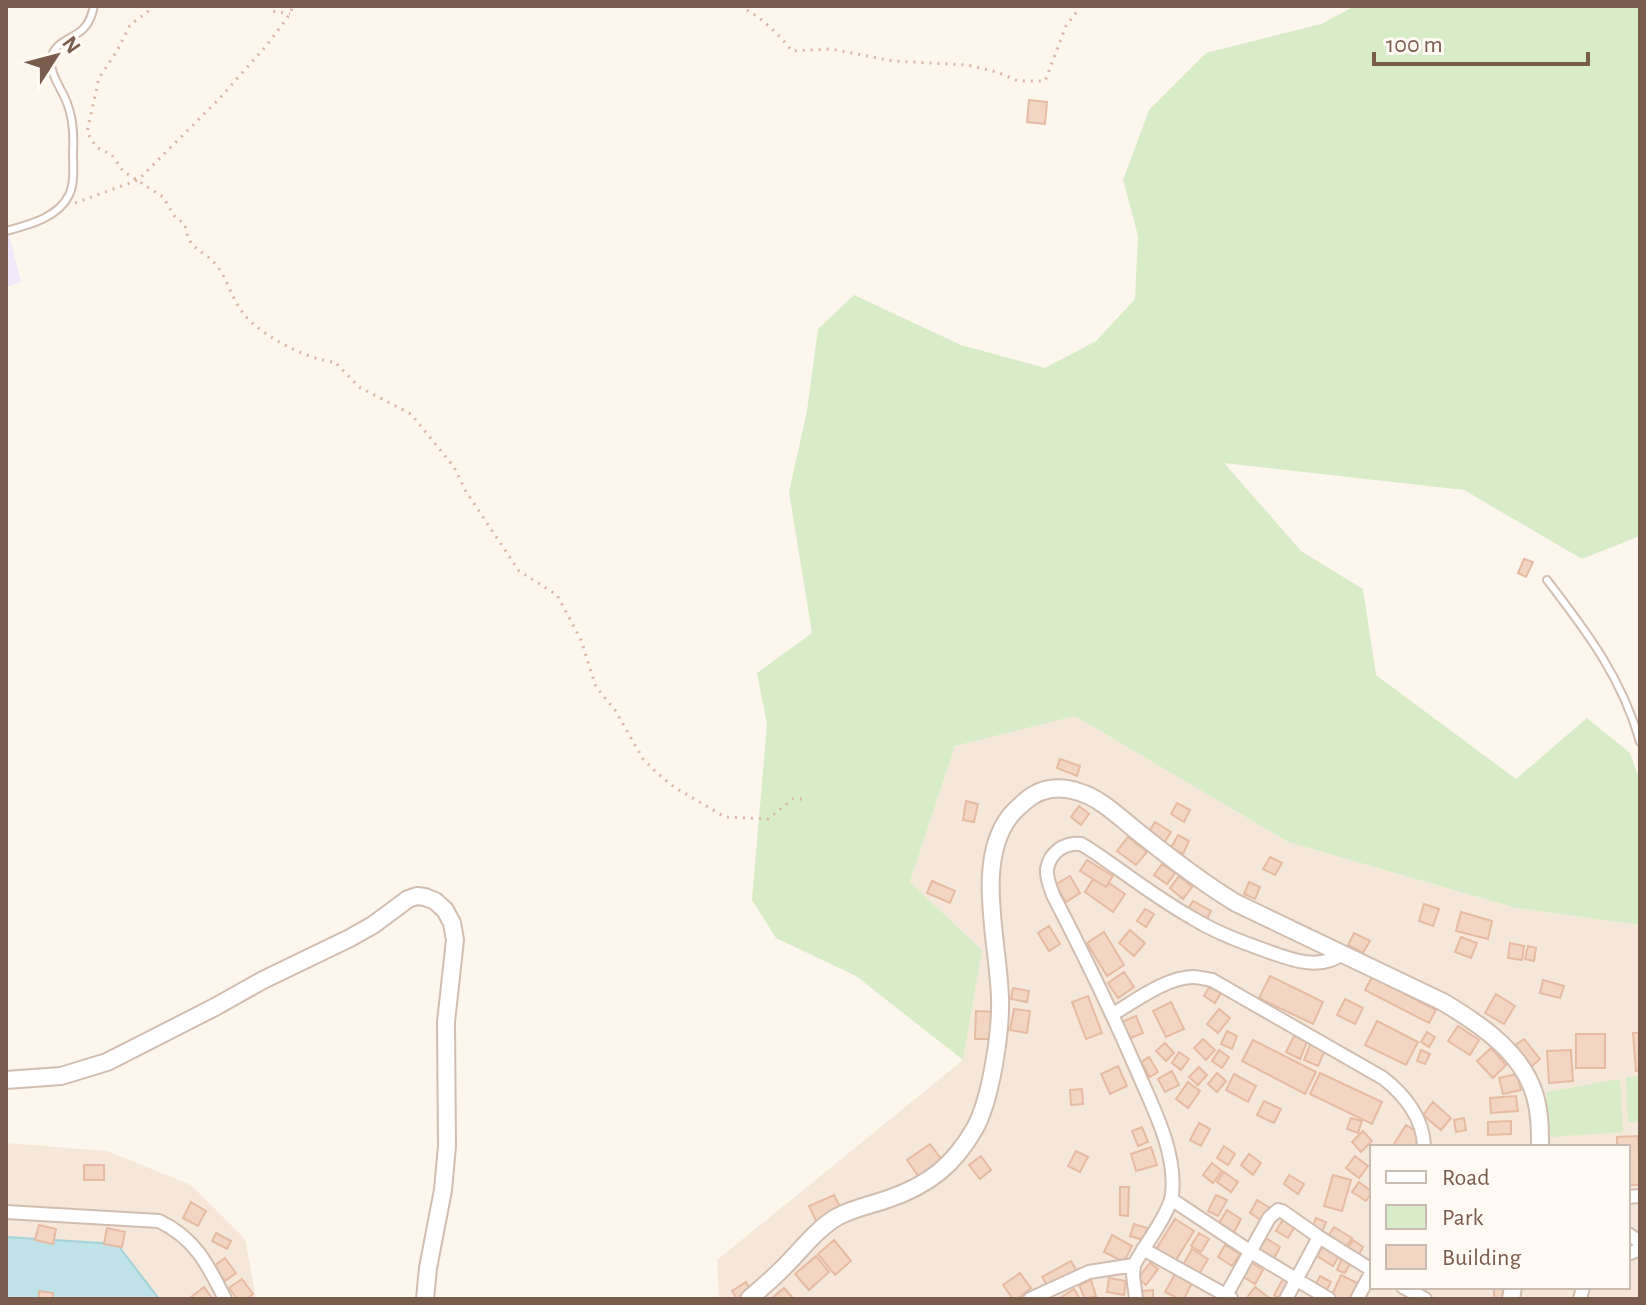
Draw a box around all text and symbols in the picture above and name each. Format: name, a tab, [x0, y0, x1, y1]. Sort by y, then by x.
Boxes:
north arrow	[16, 16, 96, 96]
scale bar	[1374, 16, 1588, 66]
text: N	[58, 32, 85, 57]
text: 100 m	[1386, 33, 1443, 57]
legend	[1370, 1145, 1630, 1289]
text: Road	[1442, 1166, 1490, 1190]
text: Park	[1442, 1206, 1483, 1230]
text: Building	[1442, 1246, 1521, 1270]

